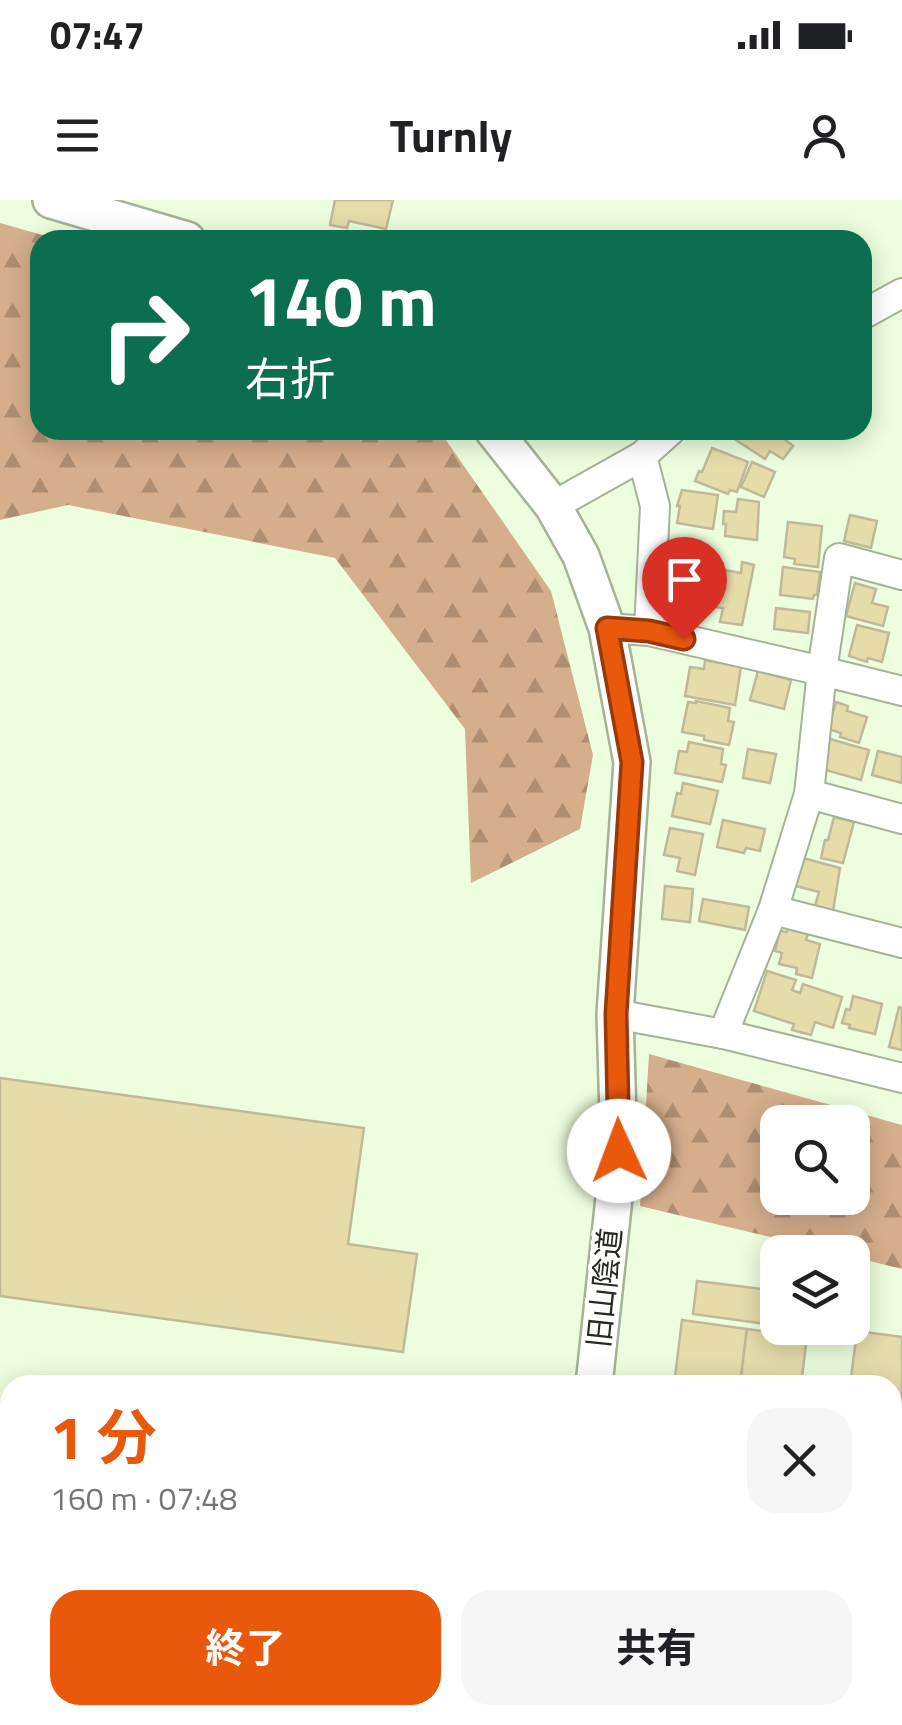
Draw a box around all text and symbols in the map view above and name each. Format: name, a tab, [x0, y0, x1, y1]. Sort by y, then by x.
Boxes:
text: 07:47	[50, 6, 145, 64]
text: Turnly	[390, 101, 512, 169]
icon: menu	[50, 108, 105, 163]
icon: person	[797, 108, 852, 163]
text: 140 m	[245, 247, 437, 353]
icon: right	[80, 270, 210, 400]
text: 右折	[245, 344, 335, 412]
pin	[642, 537, 727, 640]
icon: arrive	[657, 552, 712, 607]
position arrow	[567, 1099, 671, 1203]
map controls	[760, 1105, 870, 1345]
button: search	[760, 1105, 870, 1215]
street label: 旧山陰道	[575, 1226, 633, 1350]
button: layers	[760, 1235, 870, 1345]
text: 1 分	[50, 1391, 157, 1482]
button: close	[747, 1408, 852, 1513]
text: 160 m · 07:48	[50, 1474, 237, 1522]
button: 終了	[50, 1590, 441, 1705]
button: 共有	[461, 1590, 852, 1705]

